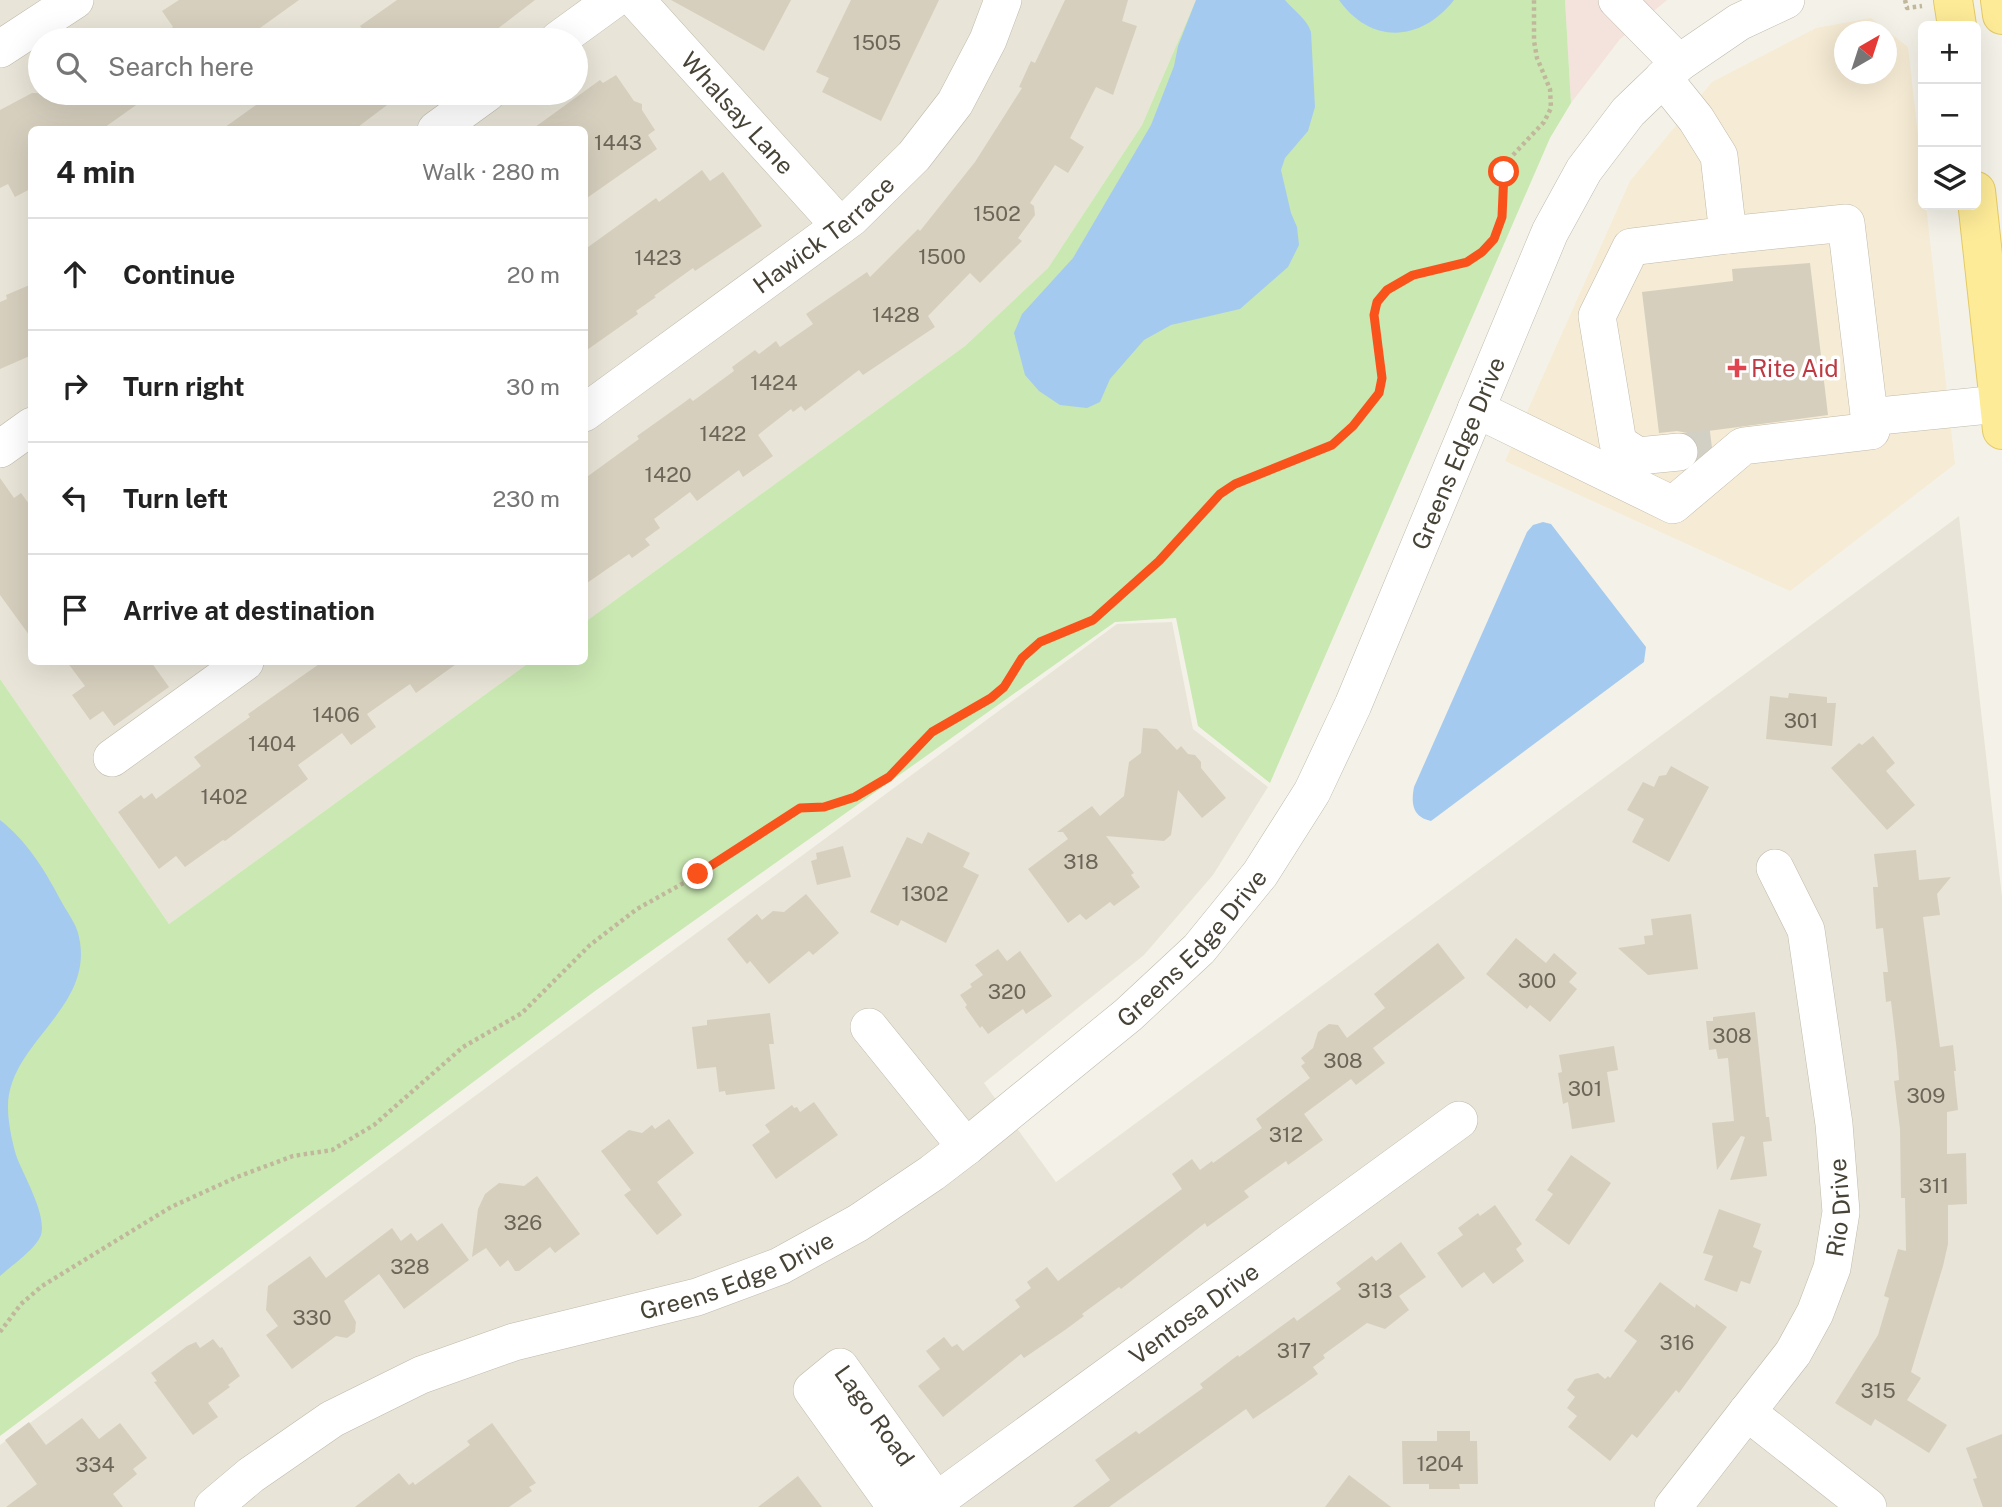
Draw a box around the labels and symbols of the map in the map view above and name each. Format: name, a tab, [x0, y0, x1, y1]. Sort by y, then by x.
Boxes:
north arrow	[1834, 21, 1897, 84]
house number: 1505	[853, 30, 901, 55]
street label: Whalsay Lane	[676, 46, 800, 180]
house number: 1443	[594, 130, 642, 155]
route start	[1488, 156, 1519, 187]
street label: Hawick Terrace	[748, 170, 900, 299]
house number: 1502	[973, 201, 1021, 226]
house number: 1500	[918, 244, 966, 269]
house number: 1423	[634, 245, 682, 270]
house number: 1428	[872, 302, 920, 327]
street label: Greens Edge Drive	[1405, 353, 1510, 554]
place label: Rite Aid	[1751, 354, 1839, 382]
marker: Rite Aid	[1729, 360, 1745, 376]
house number: 1424	[750, 370, 798, 395]
house number: 1422	[700, 421, 746, 446]
house number: 1420	[644, 462, 692, 487]
house number: 1406	[312, 702, 360, 727]
house number: 301	[1784, 708, 1818, 733]
house number: 1404	[248, 731, 296, 756]
house number: 1402	[200, 784, 248, 809]
house number: 318	[1063, 849, 1099, 874]
route end	[682, 858, 713, 889]
street label: Greens Edge Drive	[1111, 864, 1272, 1032]
house number: 1302	[901, 881, 949, 906]
house number: 300	[1518, 968, 1556, 993]
house number: 320	[988, 979, 1026, 1004]
house number: 308	[1712, 1023, 1752, 1048]
house number: 308	[1323, 1048, 1363, 1073]
house number: 301	[1568, 1076, 1602, 1101]
house number: 309	[1907, 1083, 1945, 1108]
house number: 312	[1269, 1122, 1303, 1147]
street label: Rio Drive	[1820, 1157, 1855, 1259]
house number: 311	[1919, 1173, 1949, 1198]
house number: 326	[504, 1210, 542, 1235]
street label: Greens Edge Drive	[637, 1225, 838, 1325]
house number: 328	[390, 1254, 430, 1279]
street label: Ventosa Drive	[1124, 1257, 1264, 1370]
house number: 313	[1357, 1278, 1393, 1303]
house number: 330	[292, 1305, 332, 1330]
house number: 316	[1660, 1330, 1694, 1355]
house number: 317	[1277, 1338, 1311, 1363]
street label: Lago Road	[829, 1360, 921, 1471]
house number: 315	[1860, 1378, 1896, 1403]
house number: 1204	[1416, 1451, 1464, 1476]
house number: 334	[75, 1452, 115, 1477]

